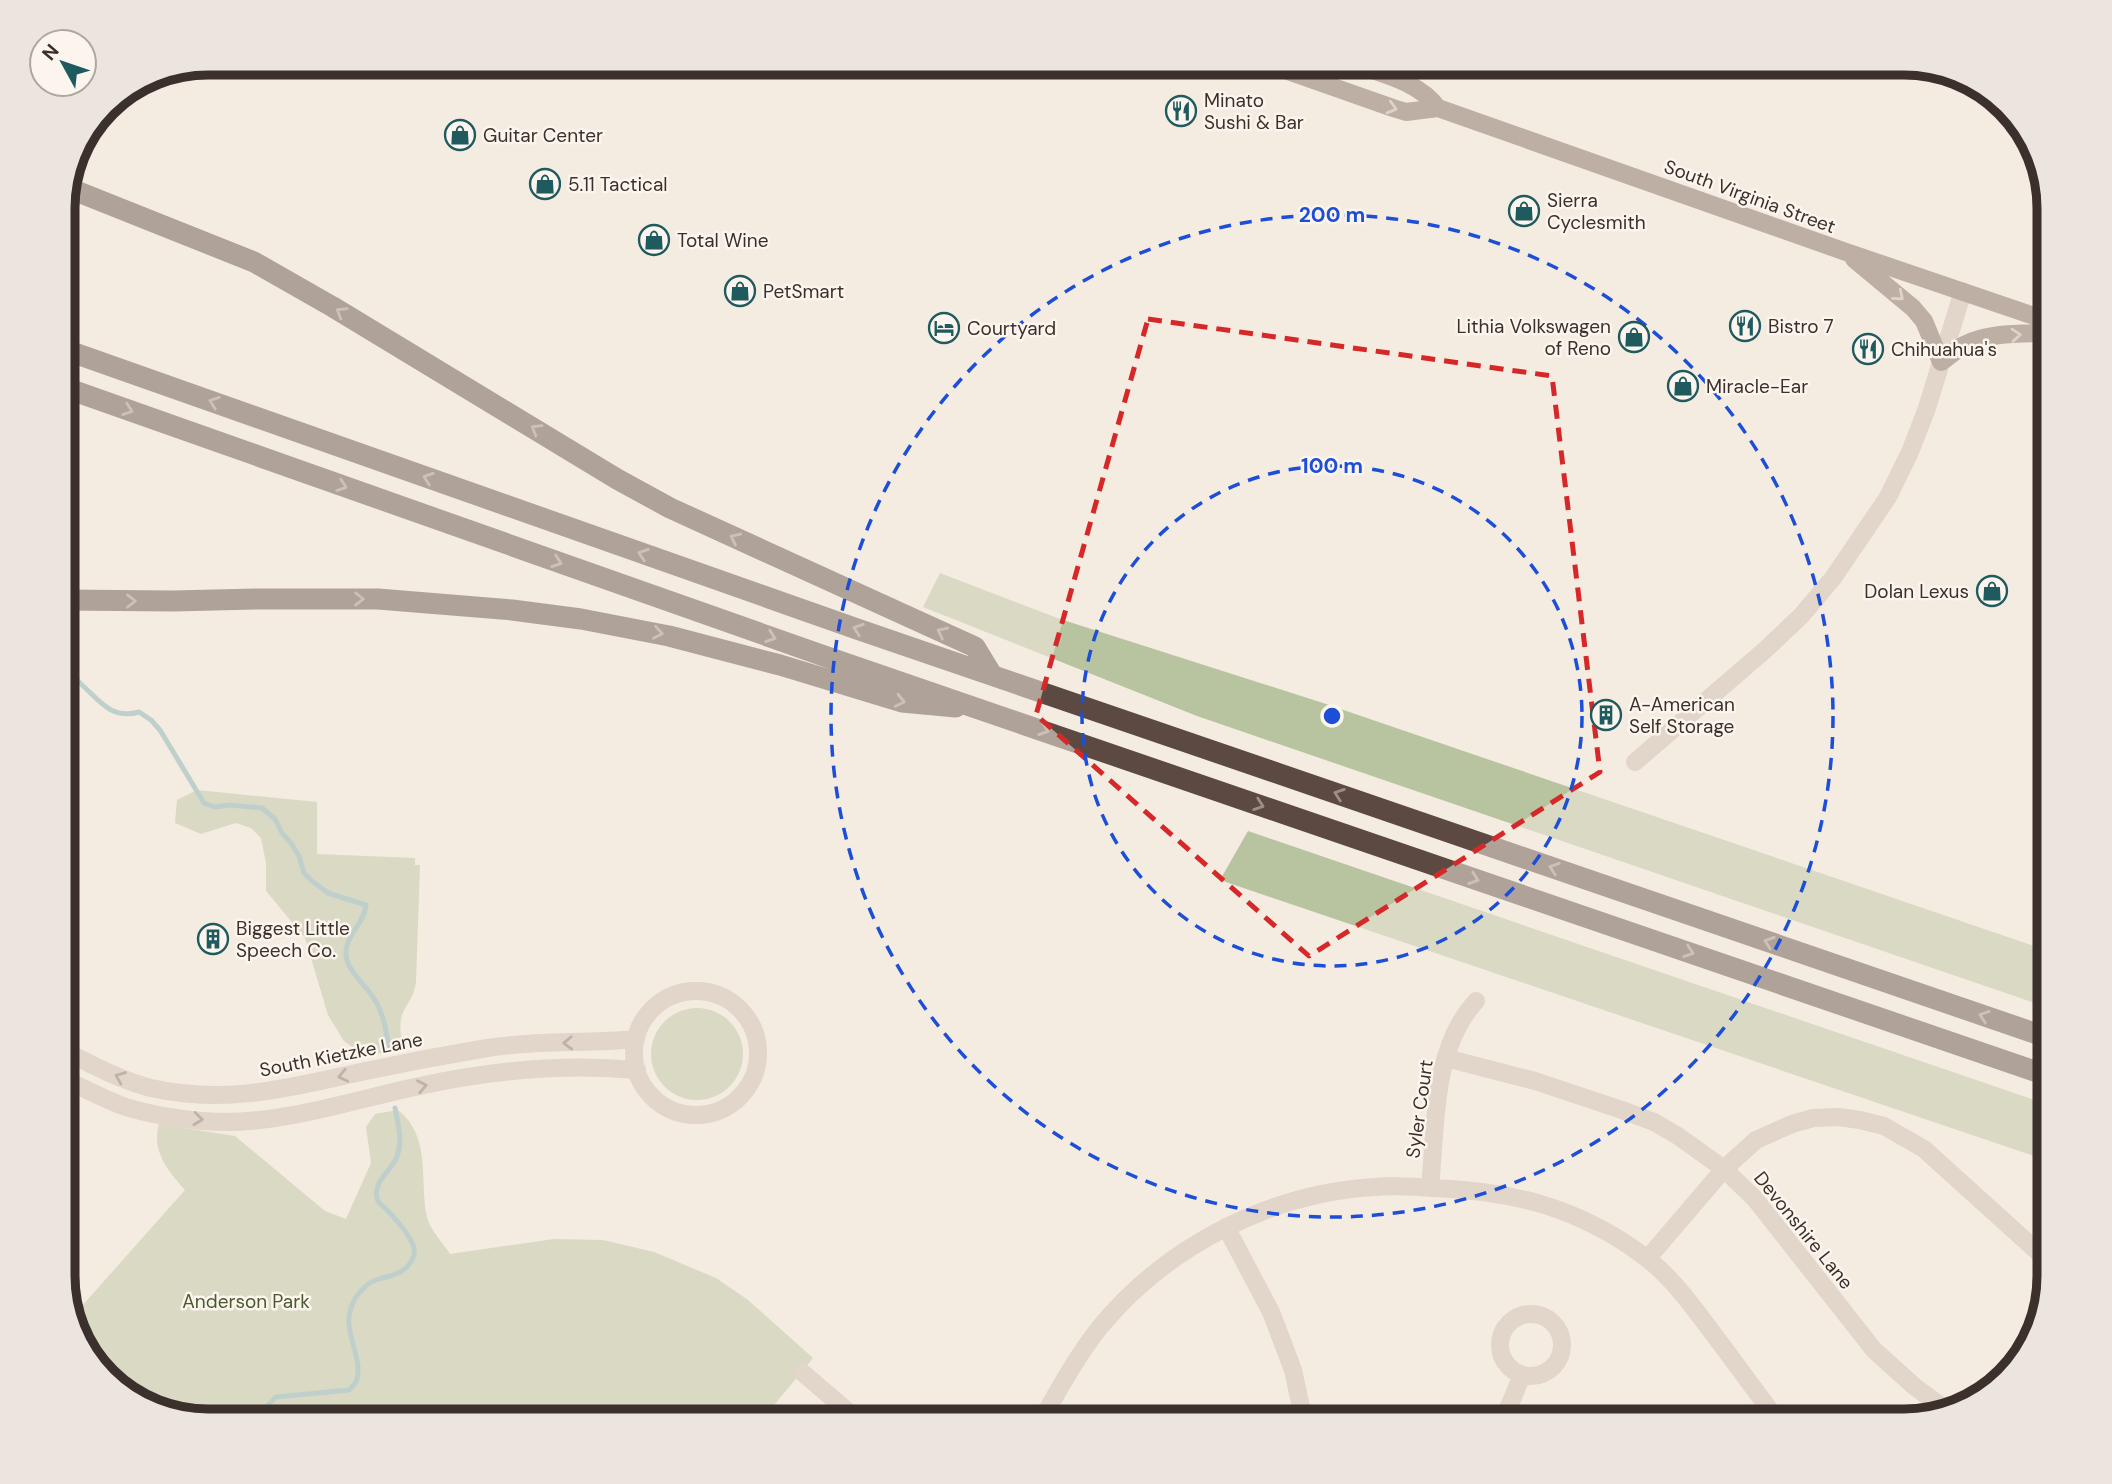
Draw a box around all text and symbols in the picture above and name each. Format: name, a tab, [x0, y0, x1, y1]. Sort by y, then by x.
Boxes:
north arrow	[28, 28, 98, 98]
text: N	[36, 39, 64, 66]
place label: Minato Sushi & Bar	[1204, 88, 1304, 135]
restaurant icon: Minato Sushi & Bar	[1164, 94, 1198, 128]
one-way arrow	[1386, 99, 1398, 114]
shop icon: Guitar Center	[443, 118, 477, 152]
place label: Guitar Center	[483, 123, 603, 148]
street label: South Virginia Street	[1661, 154, 1839, 239]
shop icon: 5.11 Tactical	[528, 167, 562, 201]
place label: 5.11 Tactical	[568, 172, 667, 197]
place label: Sierra Cyclesmith	[1547, 188, 1646, 235]
shop icon: Sierra Cyclesmith	[1507, 194, 1541, 228]
text: 200 m	[1299, 201, 1365, 229]
shop icon: Total Wine	[637, 223, 671, 257]
place label: Total Wine	[677, 228, 769, 253]
shop icon: PetSmart	[723, 274, 757, 308]
place label: PetSmart	[763, 279, 844, 304]
one-way arrow	[1890, 288, 1903, 300]
one-way arrow	[335, 307, 348, 320]
restaurant icon: Bistro 7	[1728, 309, 1762, 343]
hotel icon: Courtyard	[927, 311, 961, 345]
place label: Lithia Volkswagen of Reno	[1457, 314, 1611, 361]
place label: Bistro 7	[1768, 314, 1834, 339]
place label: Courtyard	[967, 316, 1056, 341]
shop icon: Lithia Volkswagen of Reno	[1617, 320, 1651, 354]
one-way arrow	[2011, 327, 2022, 342]
restaurant icon: Chihuahua's	[1851, 332, 1885, 366]
place label: Chihuahua's	[1891, 337, 1997, 362]
shop icon: Miracle-Ear	[1666, 369, 1700, 403]
place label: Miracle-Ear	[1706, 374, 1808, 399]
one-way arrow	[208, 396, 220, 410]
one-way arrow	[121, 402, 133, 416]
one-way arrow	[530, 425, 543, 438]
text: 100 m	[1301, 452, 1363, 480]
one-way arrow	[423, 472, 435, 486]
one-way arrow	[336, 478, 348, 492]
one-way arrow	[730, 532, 742, 546]
one-way arrow	[637, 548, 649, 562]
one-way arrow	[550, 553, 562, 567]
shop icon: Dolan Lexus	[1975, 574, 2009, 608]
place label: Dolan Lexus	[1864, 579, 1969, 604]
one-way arrow	[354, 591, 365, 607]
one-way arrow	[127, 593, 137, 609]
one-way arrow	[852, 623, 864, 637]
one-way arrow	[651, 625, 663, 640]
one-way arrow	[937, 626, 949, 640]
one-way arrow	[765, 629, 777, 643]
place label: A-American Self Storage	[1629, 692, 1735, 739]
one-way arrow	[894, 693, 906, 707]
building icon: A-American Self Storage	[1589, 698, 1623, 732]
centre of rings	[1320, 704, 1344, 728]
one-way arrow	[1037, 722, 1049, 736]
one-way arrow	[1333, 788, 1345, 802]
one-way arrow	[1252, 797, 1264, 811]
one-way arrow	[1548, 862, 1561, 876]
one-way arrow	[1467, 871, 1479, 885]
place label: Biggest Little Speech Co.	[236, 916, 350, 963]
building icon: Biggest Little Speech Co.	[196, 922, 230, 956]
one-way arrow	[1764, 936, 1776, 950]
one-way arrow	[1682, 944, 1695, 958]
one-way arrow	[1979, 1010, 1991, 1024]
street label: South Kietzke Lane	[257, 1026, 425, 1083]
one-way arrow	[562, 1035, 572, 1051]
street label: Syler Court	[1400, 1058, 1439, 1160]
one-way arrow	[337, 1067, 349, 1082]
one-way arrow	[114, 1072, 126, 1086]
one-way arrow	[416, 1079, 428, 1094]
one-way arrow	[192, 1112, 204, 1127]
street label: Devonshire Lane	[1748, 1166, 1859, 1294]
park label: Anderson Park	[182, 1289, 310, 1314]

